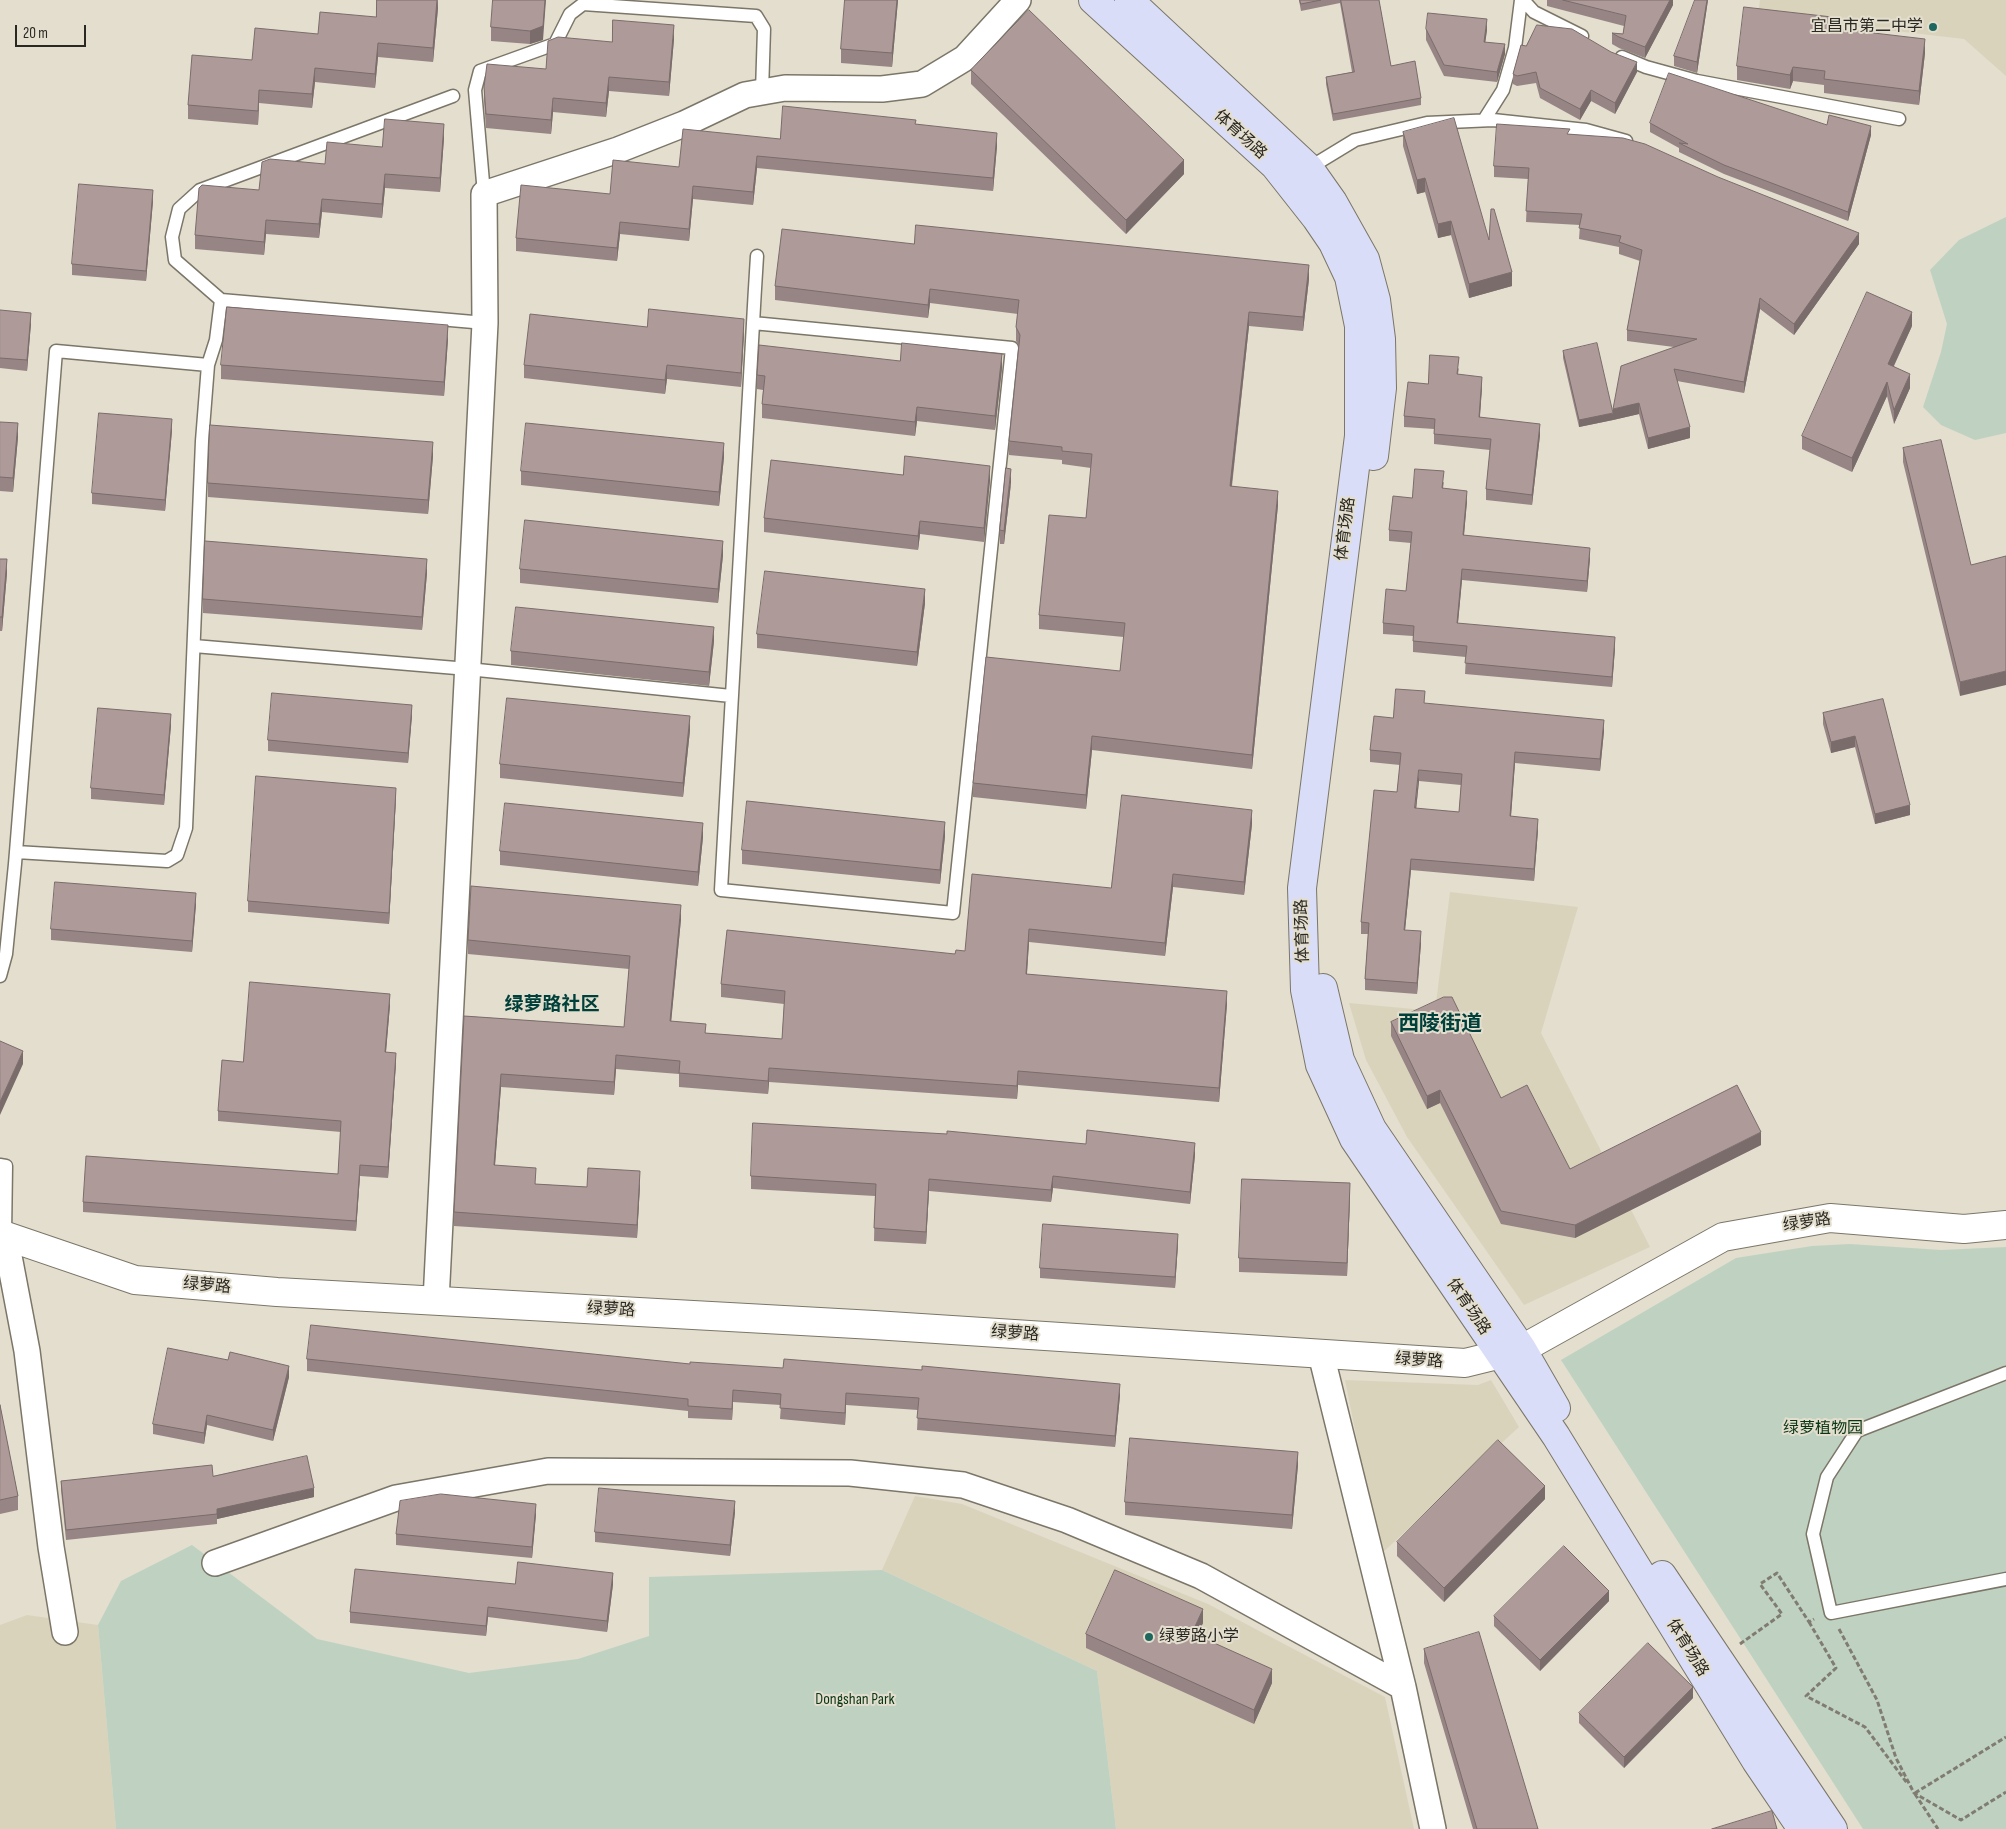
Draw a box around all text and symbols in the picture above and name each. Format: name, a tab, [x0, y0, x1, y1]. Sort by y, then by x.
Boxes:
scale bar	[18, 15, 89, 47]
place label: 宜昌市第二中学	[1811, 17, 1923, 37]
marker: 宜昌市第二中学	[1927, 21, 1939, 33]
text: 20 m	[23, 24, 48, 43]
street label: 体育场路	[1210, 106, 1270, 164]
street label: 体育场路	[1333, 496, 1359, 562]
street label: 体育场路	[1292, 899, 1314, 963]
district label: 绿萝路社区	[505, 994, 599, 1016]
district label: 西陵街道	[1398, 1012, 1482, 1038]
street label: 绿萝路	[1782, 1210, 1832, 1236]
street label: 绿萝路	[182, 1274, 232, 1298]
street label: 体育场路	[1442, 1275, 1494, 1339]
street label: 绿萝路	[587, 1299, 635, 1321]
street label: 绿萝路	[990, 1323, 1040, 1345]
street label: 绿萝路	[1394, 1350, 1444, 1372]
park label: 绿萝植物园	[1783, 1419, 1863, 1439]
street label: 体育场路	[1662, 1616, 1712, 1680]
place label: 绿萝路小学	[1159, 1627, 1239, 1647]
marker: 绿萝路小学	[1143, 1631, 1155, 1643]
park label: Dongshan Park	[815, 1690, 895, 1710]

